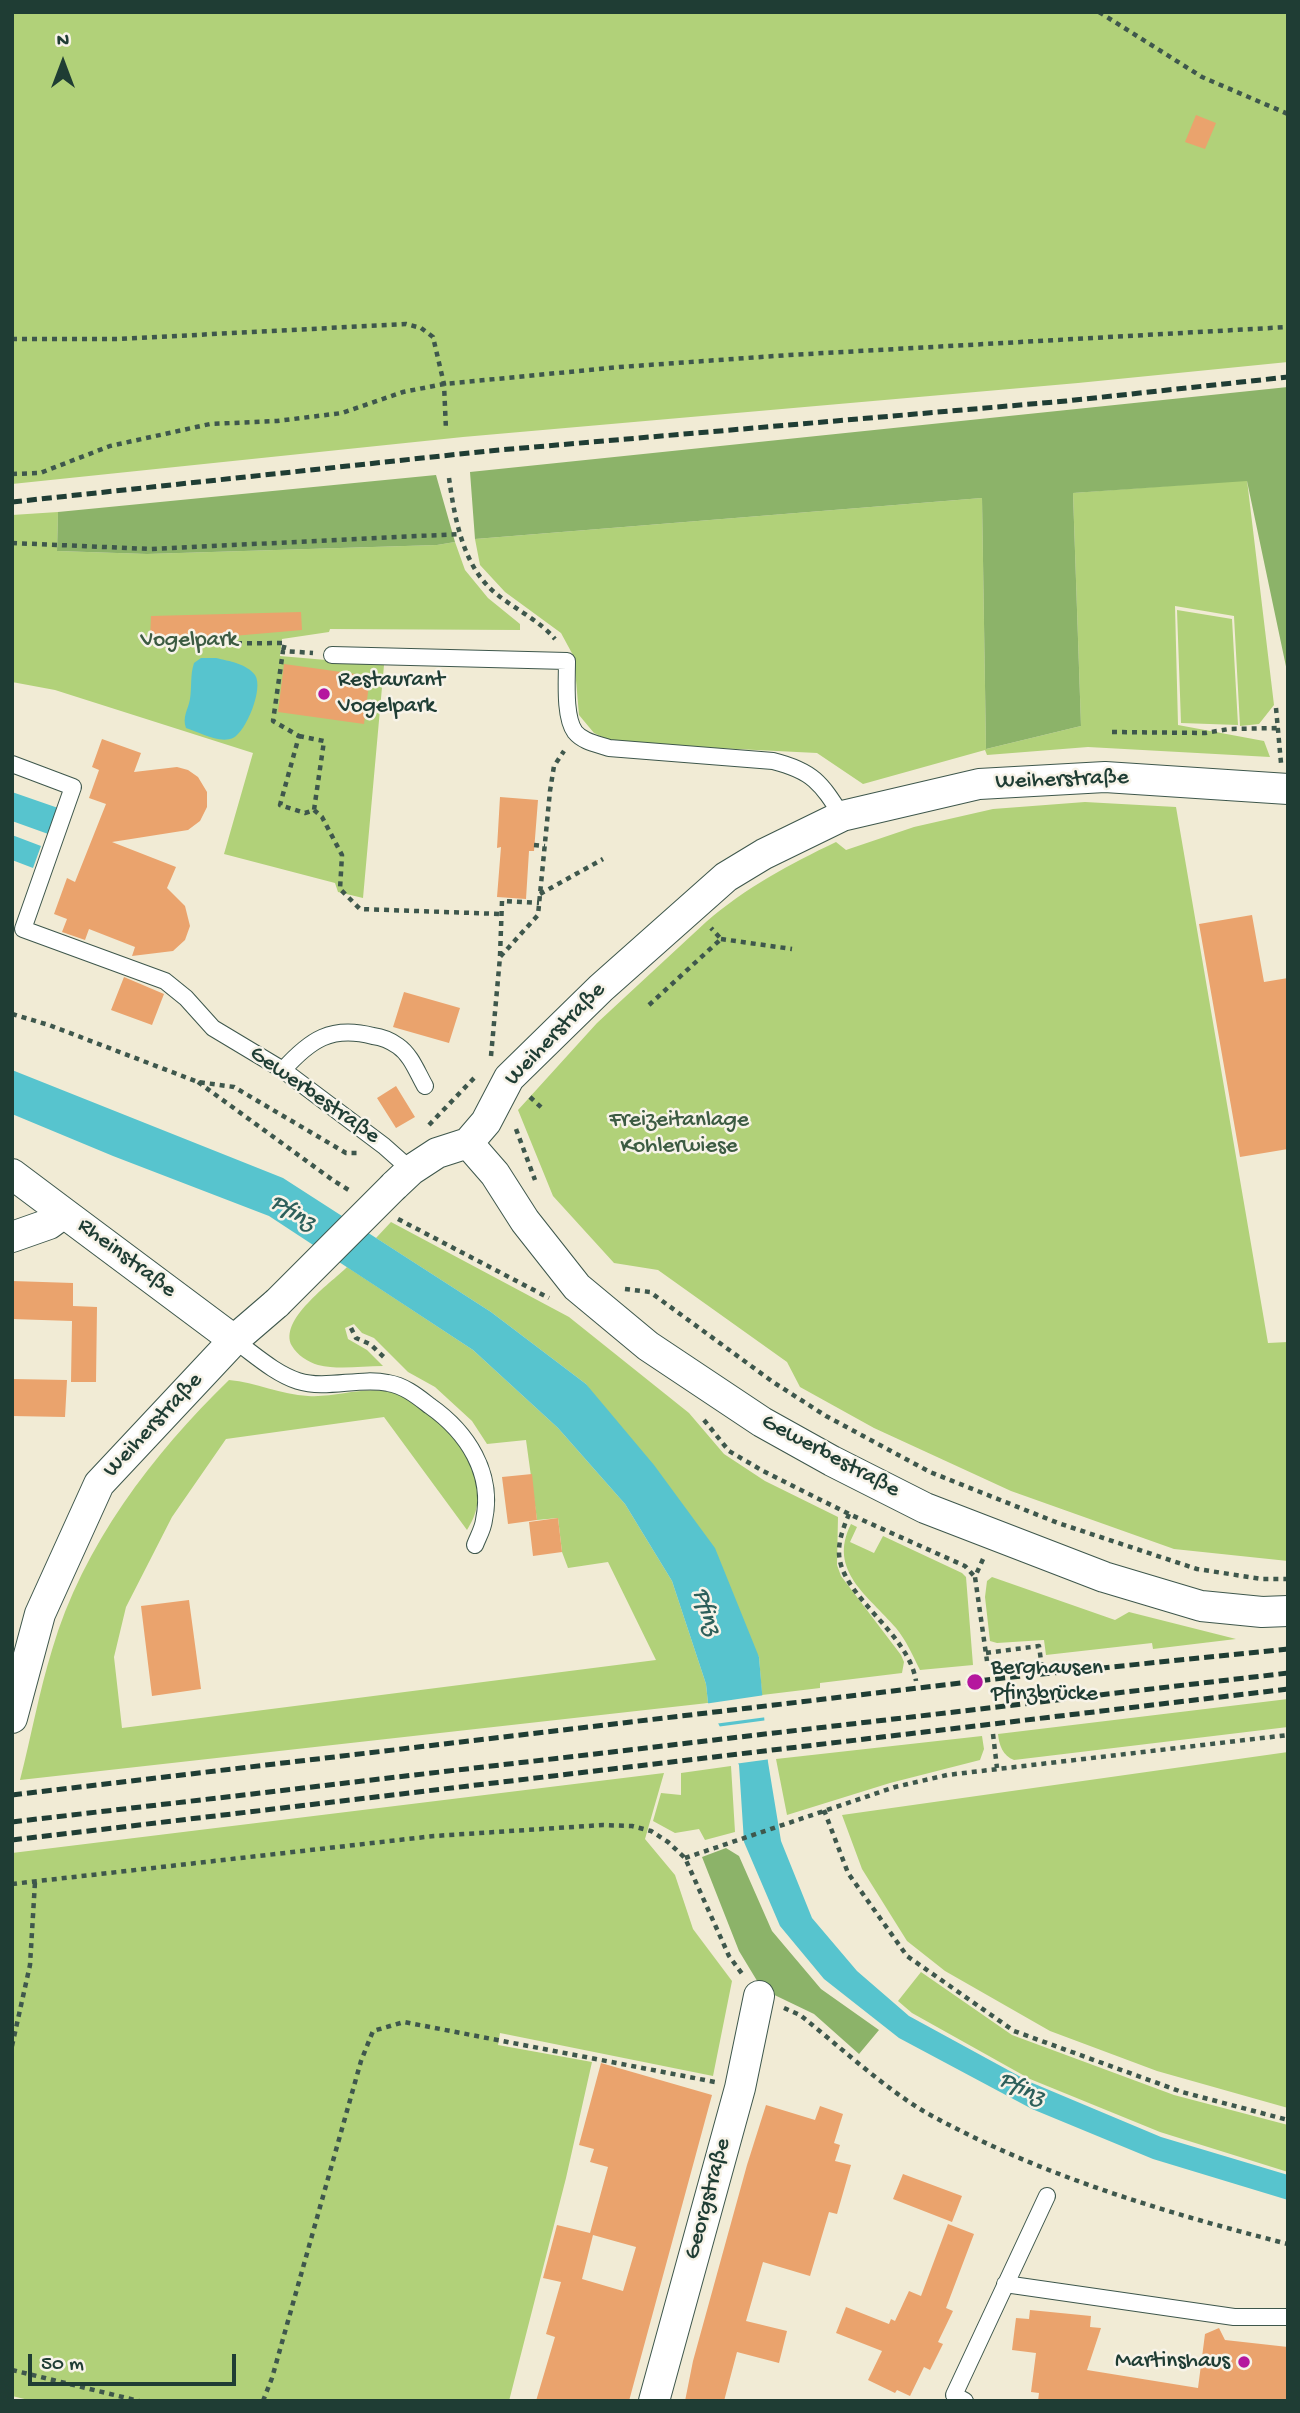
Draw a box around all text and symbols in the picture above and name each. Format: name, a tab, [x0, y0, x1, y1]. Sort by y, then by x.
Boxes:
north arrow	[28, 28, 98, 98]
text: N	[57, 30, 69, 53]
park label: Vogelpark	[140, 627, 238, 655]
place label: Restaurant Vogelpark	[338, 667, 445, 721]
marker: Restaurant Vogelpark	[316, 686, 332, 702]
street label: Weiherstraße	[995, 765, 1129, 797]
street label: Weiherstraße	[500, 977, 612, 1093]
street label: Gewerbestraße	[243, 1041, 385, 1151]
park label: Freizeitanlage Kohlerwiese	[609, 1107, 749, 1161]
water label: Pfinz	[264, 1189, 320, 1239]
street label: Rheinstraße	[71, 1213, 181, 1305]
street label: Weiherstraße	[98, 1368, 210, 1484]
street label: Gewerbestraße	[756, 1409, 904, 1505]
water label: Pfinz	[684, 1585, 726, 1639]
place label: Berghausen Pfinzbrücke	[991, 1655, 1103, 1709]
marker: Berghausen Pfinzbrücke	[965, 1672, 985, 1692]
water label: Pfinz	[993, 2067, 1049, 2113]
street label: Georgstraße	[680, 2135, 738, 2263]
scale bar	[32, 2340, 240, 2384]
place label: Martinshaus	[1115, 2348, 1230, 2376]
text: 50 m	[41, 2353, 84, 2378]
marker: Martinshaus	[1236, 2354, 1252, 2370]

